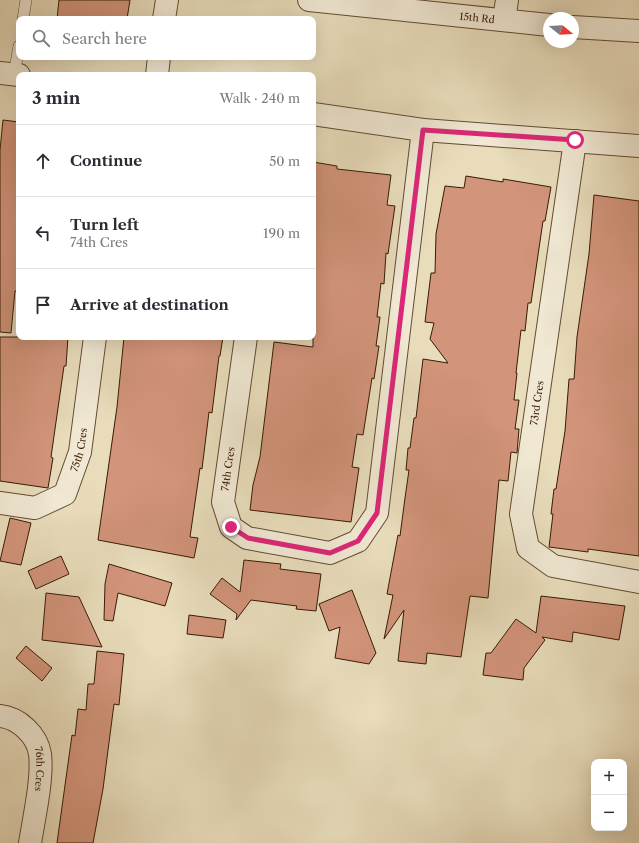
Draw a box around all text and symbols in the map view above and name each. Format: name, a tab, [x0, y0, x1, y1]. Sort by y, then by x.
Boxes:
street label: 15th Rd	[459, 9, 495, 26]
north arrow	[543, 12, 579, 48]
search box	[16, 16, 316, 60]
icon: search	[30, 27, 52, 49]
text: Search here	[62, 29, 147, 48]
text: 3 min	[32, 88, 81, 108]
text: Walk · 240 m	[220, 90, 300, 106]
route start	[566, 131, 584, 149]
icon: ahead	[32, 150, 54, 172]
text: Continue	[70, 151, 142, 170]
text: 50 m	[269, 153, 300, 169]
text: Turn left	[70, 215, 139, 234]
icon: left	[32, 222, 54, 244]
text: 190 m	[263, 225, 300, 241]
text: 74th Cres	[70, 234, 128, 250]
icon: arrive	[32, 294, 54, 316]
text: Arrive at destination	[70, 295, 229, 314]
street label: 73rd Cres	[527, 380, 547, 426]
street label: 75th Cres	[67, 427, 90, 473]
street label: 74th Cres	[218, 446, 238, 492]
route end	[222, 518, 240, 536]
street label: 76th Cres	[32, 745, 47, 792]
map controls	[591, 759, 627, 831]
button: +	[591, 759, 627, 795]
button: −	[591, 795, 627, 831]

